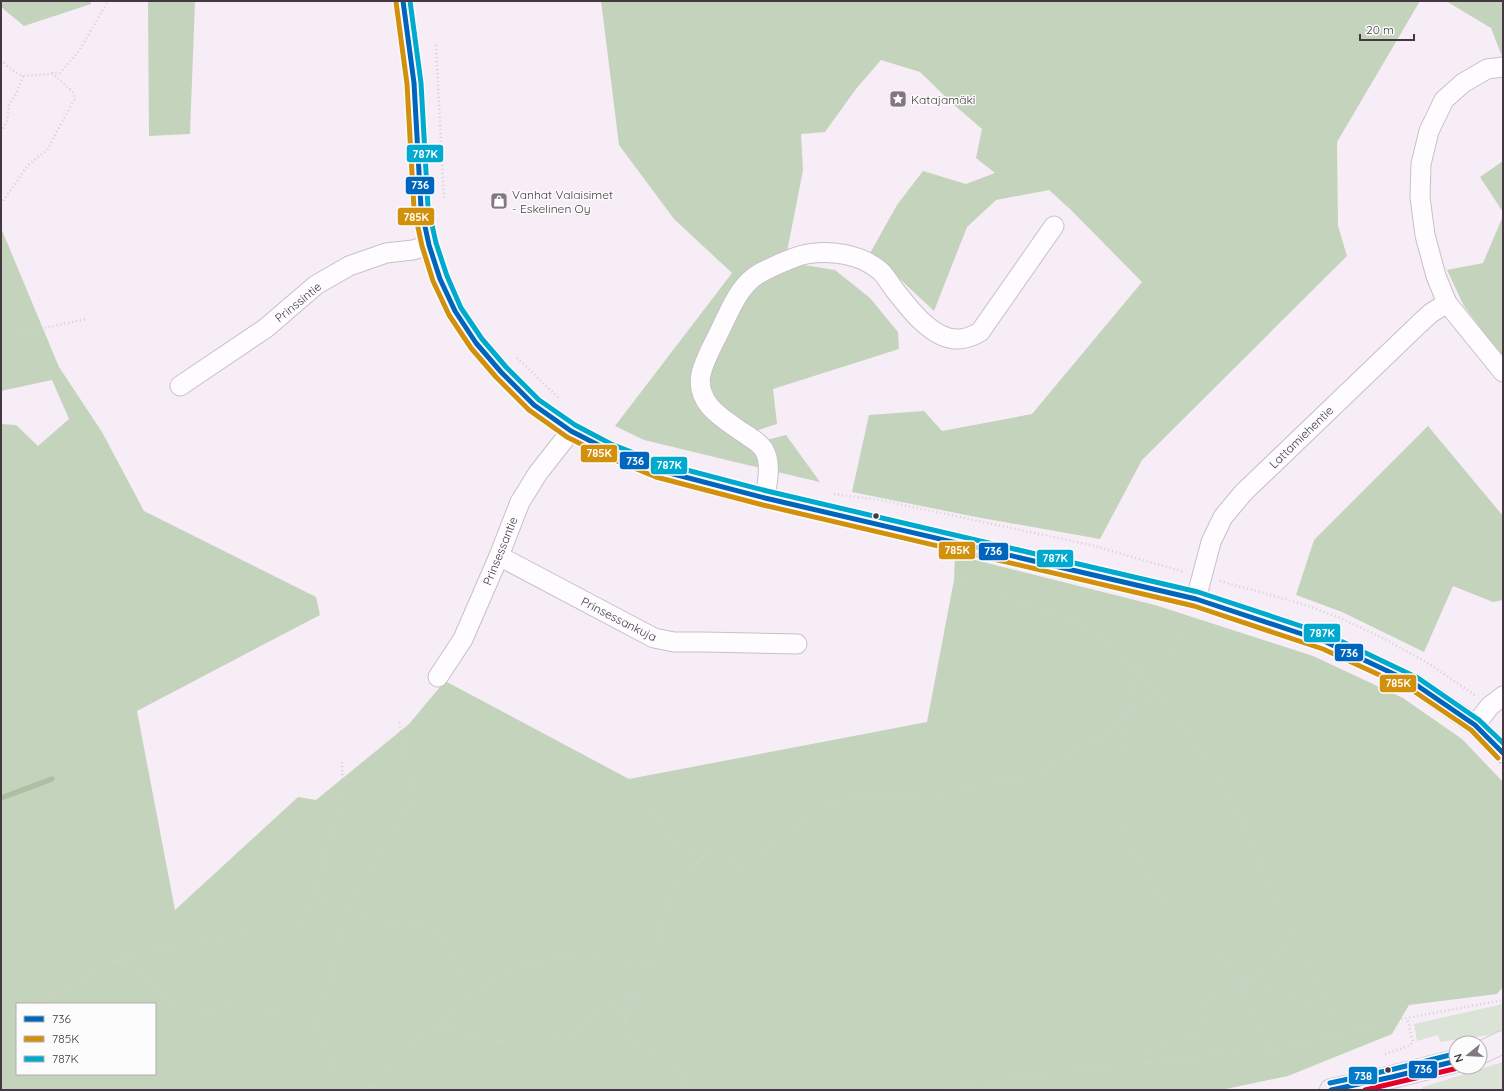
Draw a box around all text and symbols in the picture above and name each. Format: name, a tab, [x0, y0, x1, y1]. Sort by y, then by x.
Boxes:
scale bar	[1360, 16, 1414, 42]
text: 20 m	[1366, 22, 1394, 37]
place icon: Katajamäki	[888, 89, 908, 109]
place label: Katajamäki	[911, 92, 975, 107]
line badge: 787K	[406, 144, 444, 163]
text: 787K	[412, 147, 438, 161]
line badge: 736	[405, 176, 435, 195]
text: 736	[411, 178, 429, 192]
place label: Vanhat Valaisimet - Eskelinen Oy	[512, 187, 613, 216]
shop icon: Vanhat Valaisimet - Eskelinen Oy	[489, 191, 509, 211]
line badge: 785K	[397, 207, 435, 226]
text: 785K	[403, 210, 429, 224]
street label: Prinssintie	[272, 279, 324, 325]
street label: Lattamiehentie	[1266, 403, 1336, 471]
line badge: 785K	[580, 444, 618, 463]
text: 785K	[586, 446, 612, 460]
line badge: 736	[619, 451, 650, 470]
text: 736	[626, 454, 644, 468]
line badge: 787K	[650, 456, 688, 475]
text: 787K	[656, 458, 682, 472]
unlabelled marker	[871, 511, 881, 521]
street label: Prinsessantie	[479, 514, 521, 587]
line badge: 785K	[938, 541, 976, 560]
line badge: 736	[978, 542, 1009, 561]
text: 785K	[944, 543, 970, 557]
text: 736	[984, 544, 1002, 558]
line badge: 787K	[1036, 549, 1074, 568]
text: 787K	[1042, 551, 1068, 565]
street label: Prinsessankuja	[579, 593, 659, 645]
line badge: 787K	[1303, 623, 1341, 643]
text: 787K	[1309, 626, 1335, 640]
line badge: 736	[1334, 643, 1364, 662]
text: 736	[1340, 646, 1358, 660]
line badge: 785K	[1379, 674, 1417, 693]
text: 785K	[1385, 676, 1411, 690]
legend	[16, 1003, 156, 1075]
text: 736	[52, 1011, 71, 1026]
text: 785K	[52, 1031, 79, 1046]
north arrow	[1448, 1035, 1488, 1075]
text: 787K	[52, 1051, 79, 1066]
text: N	[1451, 1052, 1466, 1064]
line badge: 736	[1408, 1060, 1438, 1079]
text: 736	[1414, 1062, 1432, 1076]
unlabelled marker	[1383, 1065, 1393, 1075]
line badge: 738	[1348, 1066, 1378, 1085]
text: 738	[1354, 1069, 1372, 1083]

